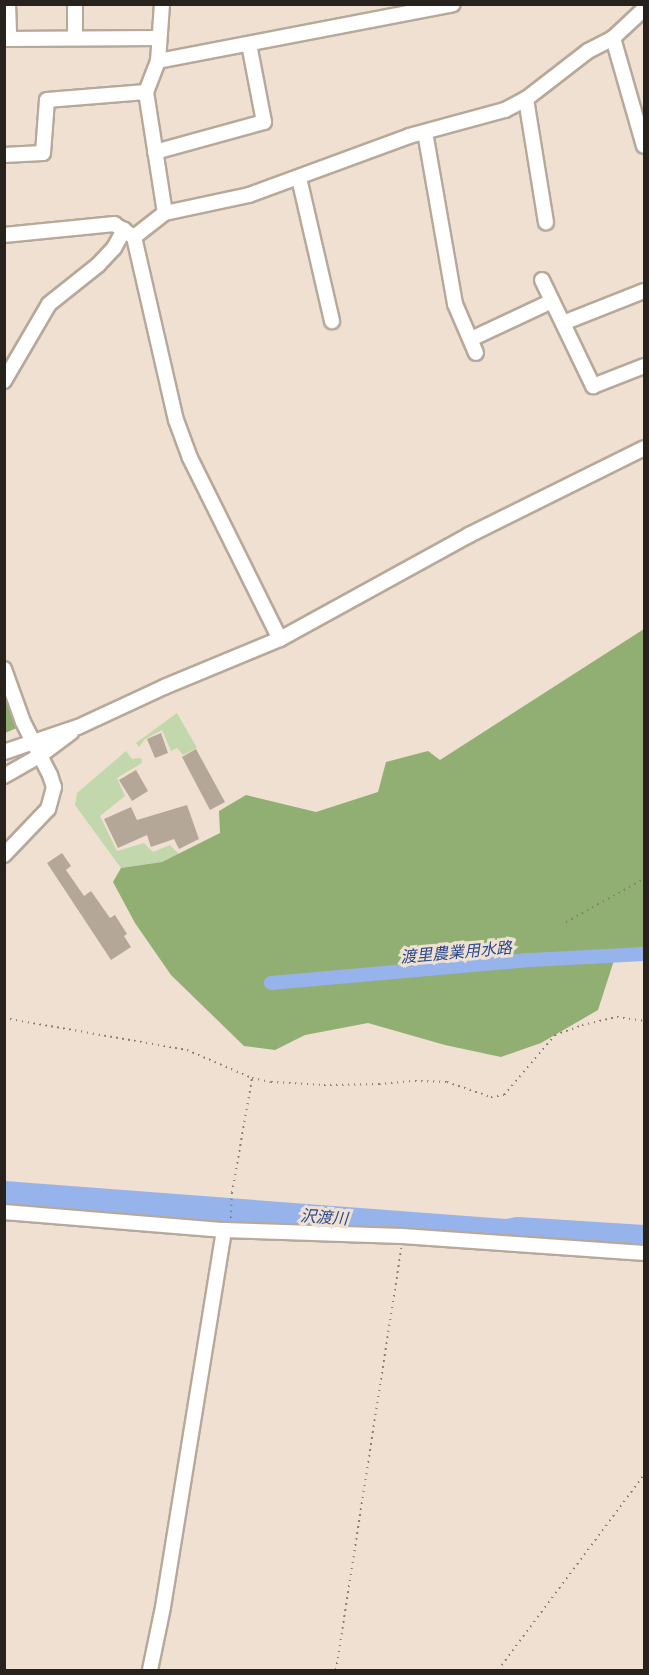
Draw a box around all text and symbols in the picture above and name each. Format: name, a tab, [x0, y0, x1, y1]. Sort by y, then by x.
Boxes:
water label: 渡里農業用水路	[399, 938, 513, 966]
water label: 沢渡川	[299, 1206, 349, 1228]

